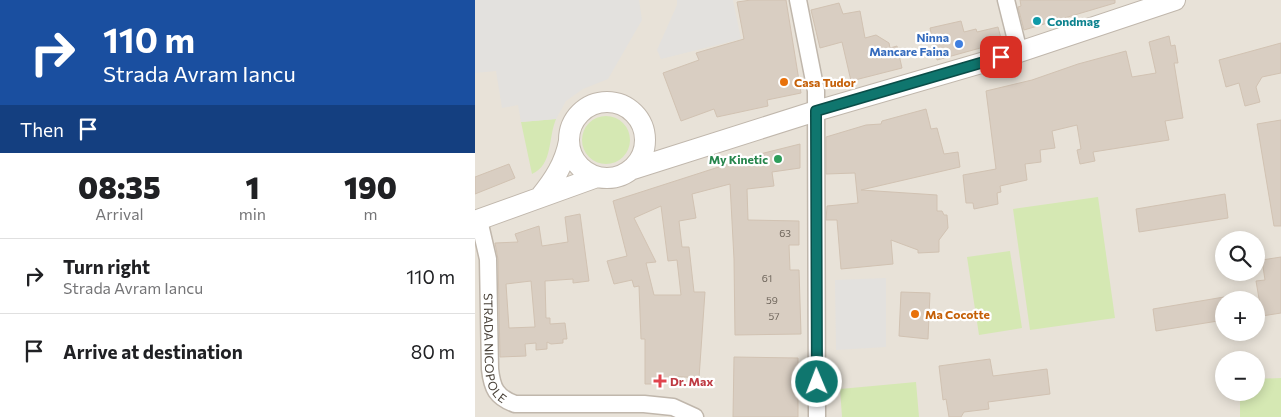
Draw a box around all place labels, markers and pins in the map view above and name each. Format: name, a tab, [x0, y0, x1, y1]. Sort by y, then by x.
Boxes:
place label: Condmag	[1047, 14, 1100, 28]
marker: Condmag	[1031, 15, 1043, 27]
place label: Ninna Mancare Faina	[869, 30, 949, 58]
pin	[980, 36, 1022, 78]
marker: Ninna Mancare Faina	[953, 38, 965, 50]
place label: Casa Tudor	[794, 75, 856, 89]
marker: Casa Tudor	[778, 76, 790, 88]
place label: My Kinetic	[709, 152, 768, 166]
marker: My Kinetic	[772, 153, 784, 165]
place label: Ma Cocotte	[925, 307, 990, 321]
marker: Ma Cocotte	[909, 308, 921, 320]
place label: Dr. Max	[670, 374, 713, 388]
marker: Dr. Max	[654, 375, 666, 387]

